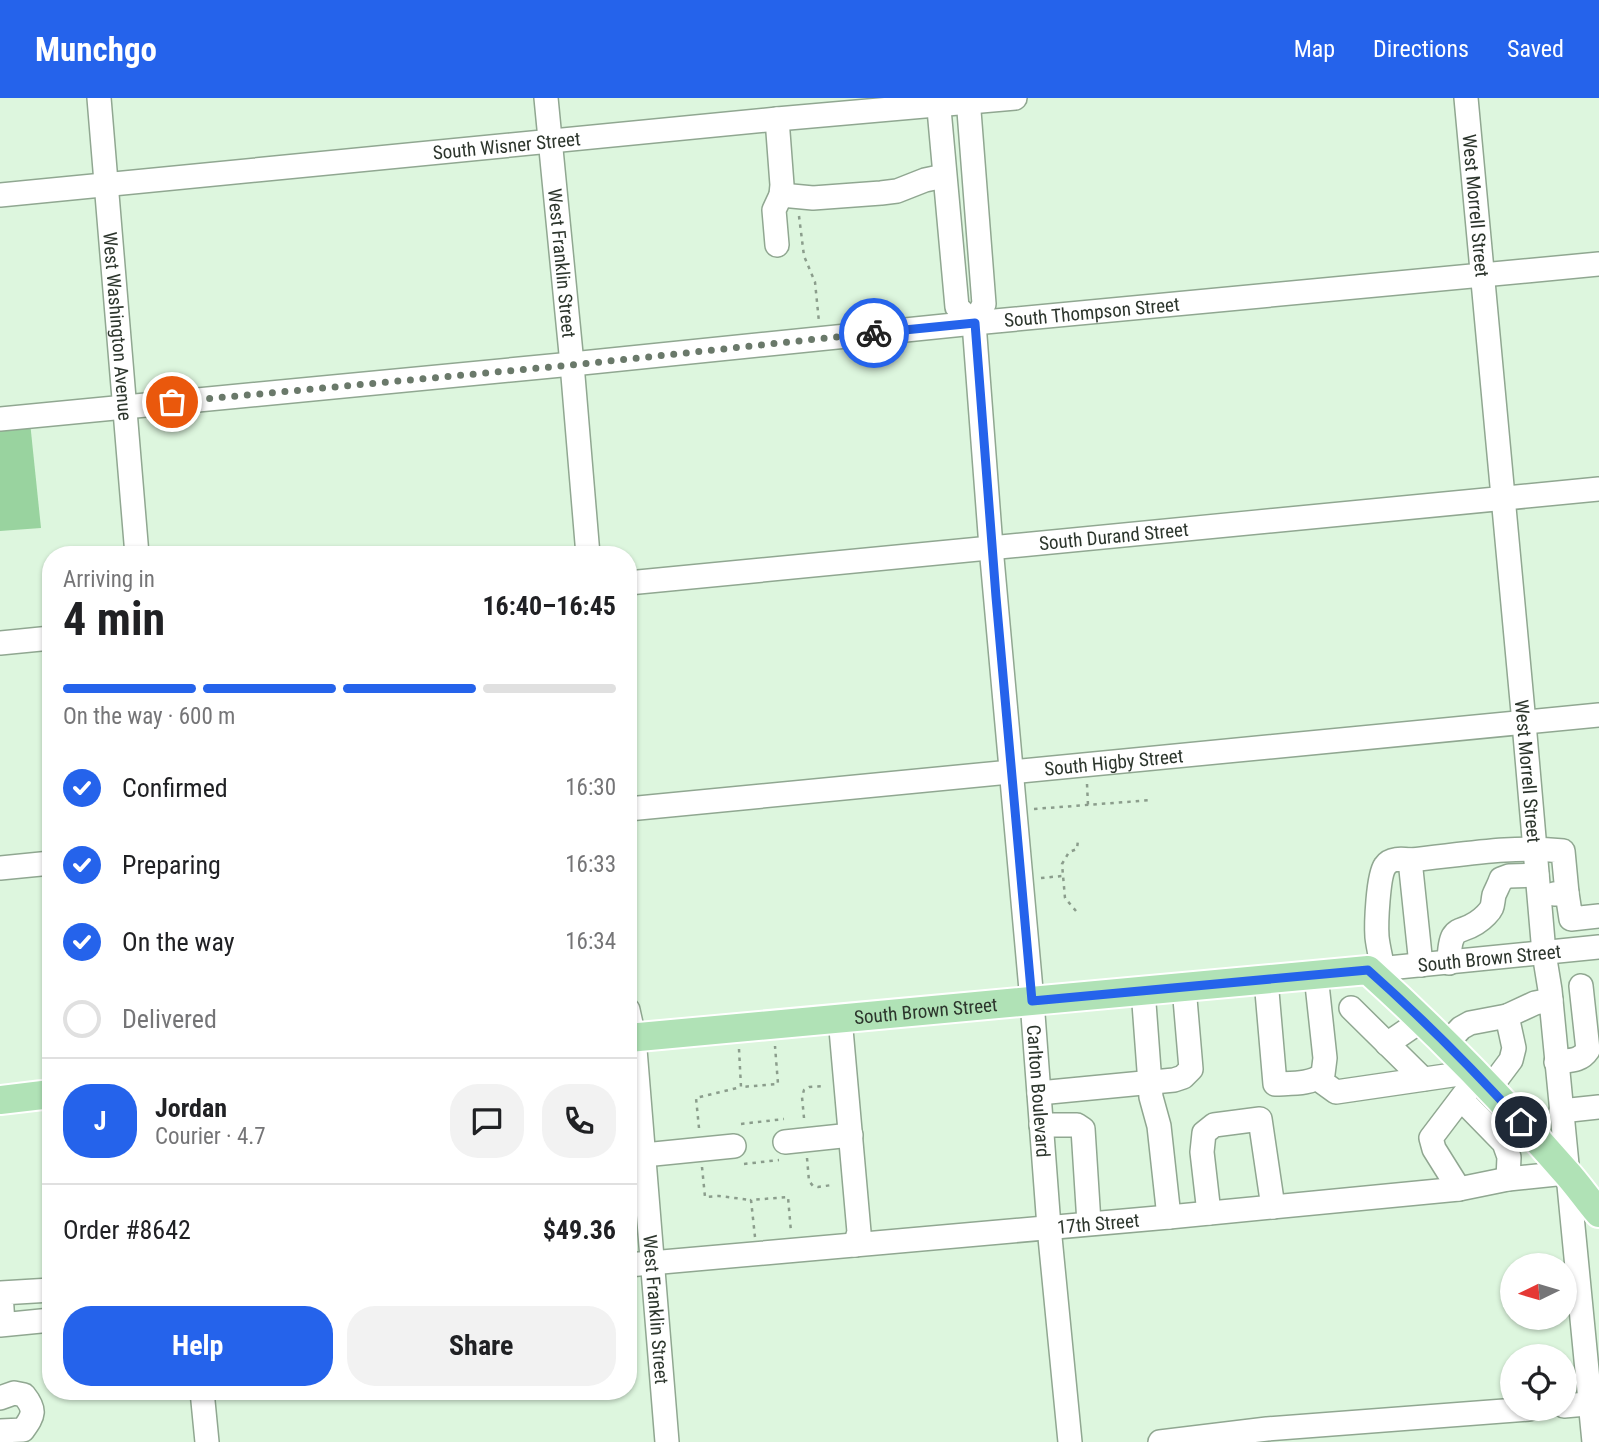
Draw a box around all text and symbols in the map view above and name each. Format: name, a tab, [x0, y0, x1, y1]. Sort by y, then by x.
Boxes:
text: Munchgo	[35, 30, 157, 69]
text: Map	[1294, 35, 1335, 63]
text: Directions	[1373, 35, 1469, 63]
text: Saved	[1507, 35, 1564, 63]
street label: South Wisner Street	[432, 127, 581, 165]
street label: West Morrell Street	[1457, 133, 1494, 278]
street label: West Franklin Street	[543, 188, 580, 339]
street label: West Washington Avenue	[98, 231, 137, 422]
street label: South Thompson Street	[1003, 293, 1181, 332]
courier	[839, 298, 909, 368]
icon: bike	[855, 314, 893, 352]
pin	[142, 372, 202, 432]
icon: bag	[153, 383, 191, 421]
street label: South Durand Street	[1038, 518, 1189, 555]
text: Arriving in	[63, 566, 155, 593]
text: 16:40–16:45	[482, 591, 616, 621]
text: 4 min	[63, 592, 165, 646]
street label: West Morrell Street	[1510, 699, 1545, 844]
text: On the way · 600 m	[63, 703, 235, 730]
street label: South Higby Street	[1043, 744, 1184, 781]
icon: check	[63, 769, 101, 807]
text: Confirmed	[122, 773, 228, 803]
text: 16:30	[565, 774, 616, 801]
icon: check	[63, 846, 101, 884]
text: Preparing	[122, 850, 221, 880]
text: 16:33	[565, 851, 616, 878]
icon: check	[63, 923, 101, 961]
text: On the way	[122, 927, 235, 957]
text: 16:34	[565, 928, 616, 955]
street label: South Brown Street	[1417, 940, 1562, 977]
street label: South Brown Street	[853, 993, 998, 1029]
text: Delivered	[122, 1004, 217, 1034]
street label: Carlton Boulevard	[1022, 1024, 1055, 1158]
button: chat	[450, 1084, 524, 1158]
button: phone	[542, 1084, 616, 1158]
pin	[1491, 1092, 1551, 1152]
text: Jordan	[155, 1093, 227, 1123]
icon: home	[1502, 1103, 1540, 1141]
text: J	[94, 1106, 106, 1136]
text: Courier · 4.7	[155, 1123, 266, 1150]
street label: 17th Street	[1056, 1209, 1140, 1239]
text: Order #8642	[63, 1215, 191, 1245]
text: $49.36	[543, 1215, 616, 1245]
street label: West Franklin Street	[638, 1234, 673, 1385]
north arrow	[1500, 1253, 1577, 1330]
map controls	[1500, 1253, 1577, 1421]
button: Help	[63, 1306, 333, 1386]
button: Share	[347, 1306, 616, 1386]
button: locate	[1500, 1344, 1577, 1421]

